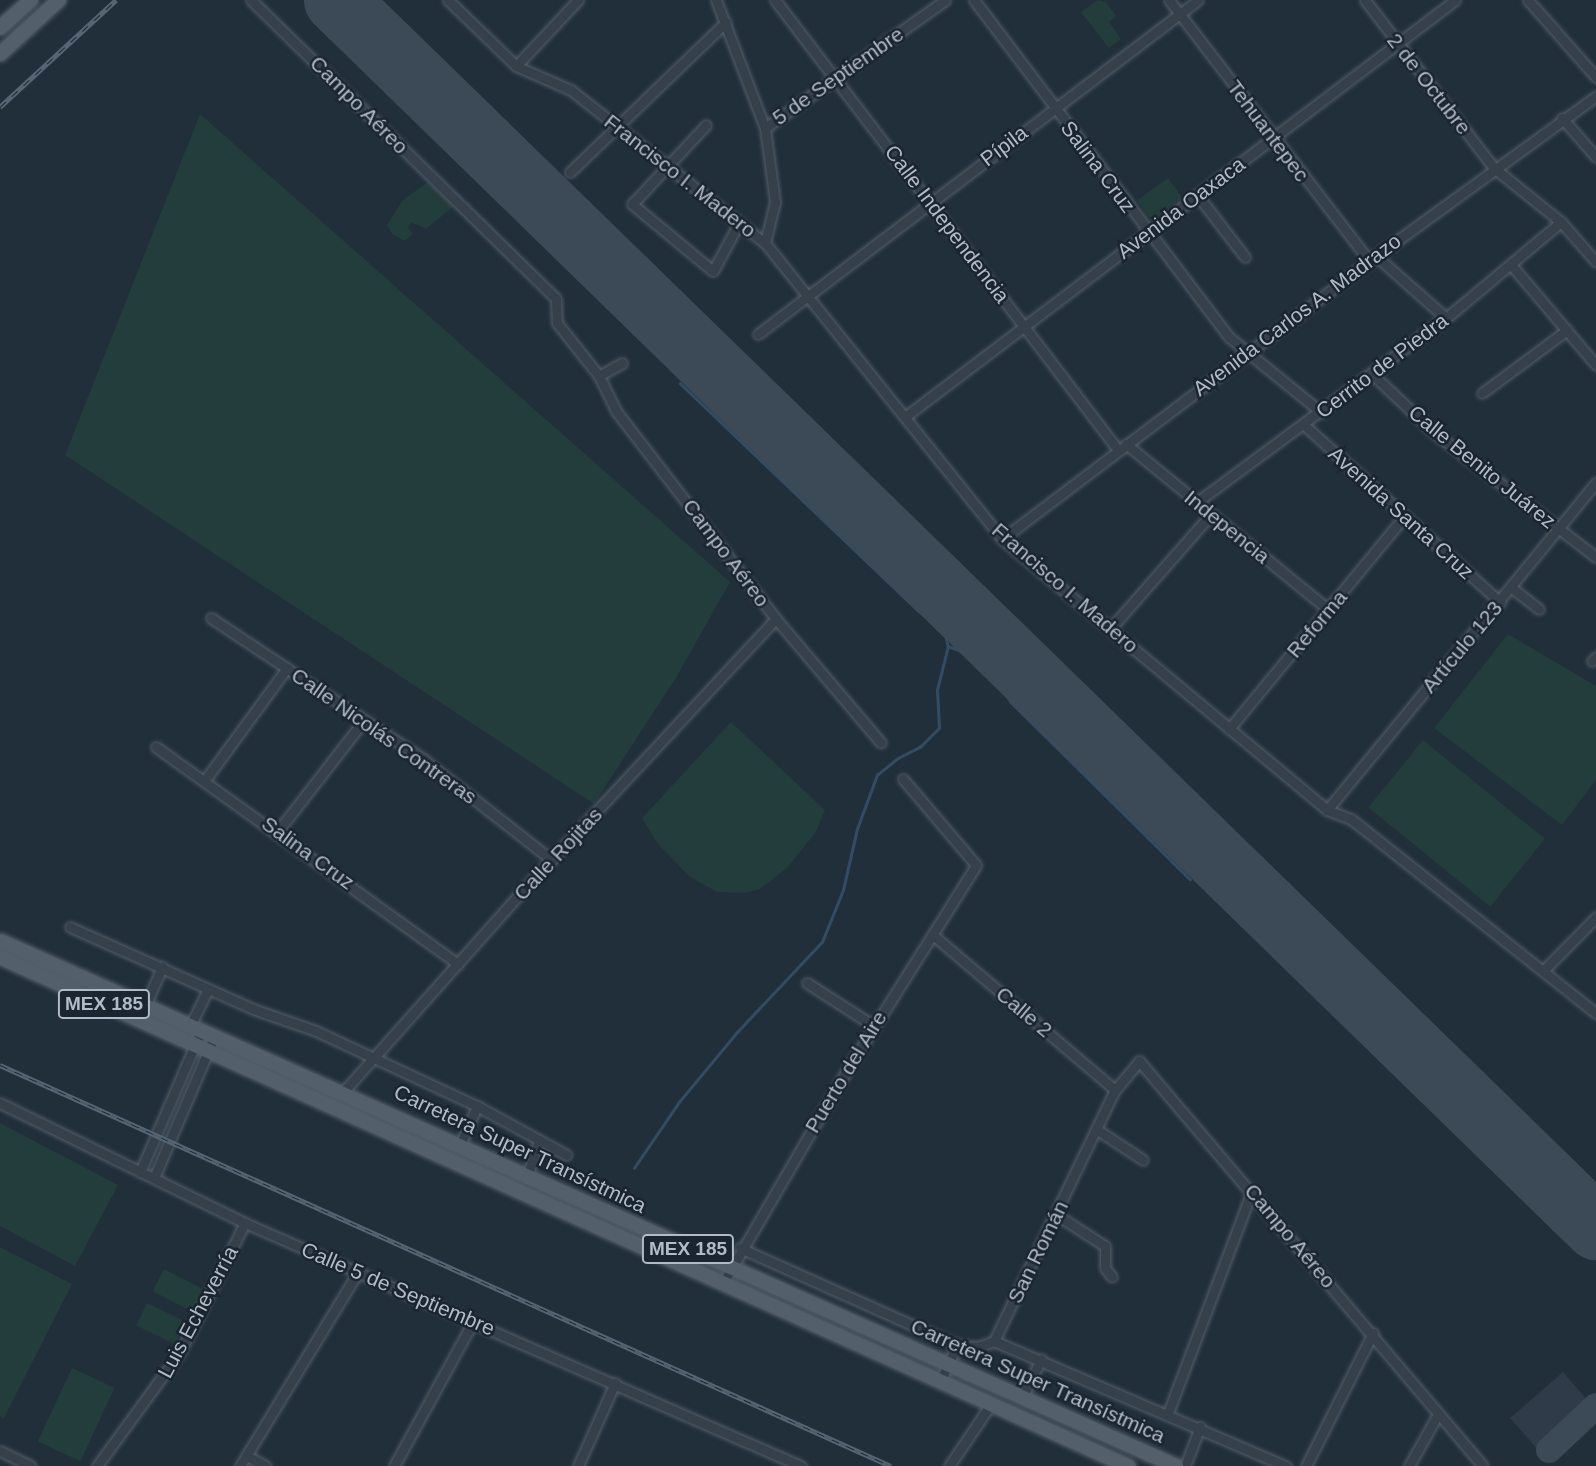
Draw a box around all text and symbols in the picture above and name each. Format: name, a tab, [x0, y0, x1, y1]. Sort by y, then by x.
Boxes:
street label: 5 de Septiembre	[768, 21, 908, 131]
street label: 2 de Octubre	[1382, 28, 1476, 140]
street label: Campo Aéreo	[304, 50, 414, 160]
street label: Tehuantepec	[1222, 75, 1314, 187]
street label: Francisco I. Madero	[599, 109, 761, 243]
street label: Salina Cruz	[1055, 116, 1141, 218]
street label: Pípila	[975, 120, 1033, 172]
street label: Calle Independencia	[879, 140, 1015, 308]
street label: Avenida Oaxaca	[1112, 152, 1250, 264]
street label: Avenida Carlos A. Madrazo	[1187, 228, 1407, 402]
street label: Cerrito de Piedra	[1311, 308, 1453, 424]
street label: Calle Benito Juárez	[1403, 400, 1561, 534]
street label: Avenida Santa Cruz	[1323, 441, 1479, 585]
street label: Indepencia	[1179, 485, 1275, 569]
street label: Campo Aéreo	[677, 494, 775, 612]
street label: Francisco I. Madero	[987, 518, 1143, 658]
street label: Reforma	[1281, 585, 1353, 663]
street label: Artículo 123	[1416, 596, 1508, 698]
street label: Calle Nicolás Contreras	[286, 662, 482, 810]
street label: Calle Rojitas	[509, 802, 607, 906]
street label: Salina Cruz	[257, 811, 359, 895]
street label: Calle 2	[991, 981, 1057, 1043]
road number: MEX 185	[57, 988, 151, 1020]
street label: Puerto del Aire	[799, 1006, 893, 1138]
street label: Carretera Super Transístmica	[390, 1079, 650, 1219]
street label: Campo Aéreo	[1239, 1178, 1341, 1294]
street label: San Román	[1002, 1197, 1074, 1307]
road number: MEX 185	[641, 1233, 735, 1264]
street label: Calle 5 de Septiembre	[297, 1237, 499, 1341]
street label: Luis Echeverría	[153, 1242, 243, 1382]
street label: Carretera Super Transístmica	[907, 1313, 1169, 1449]

